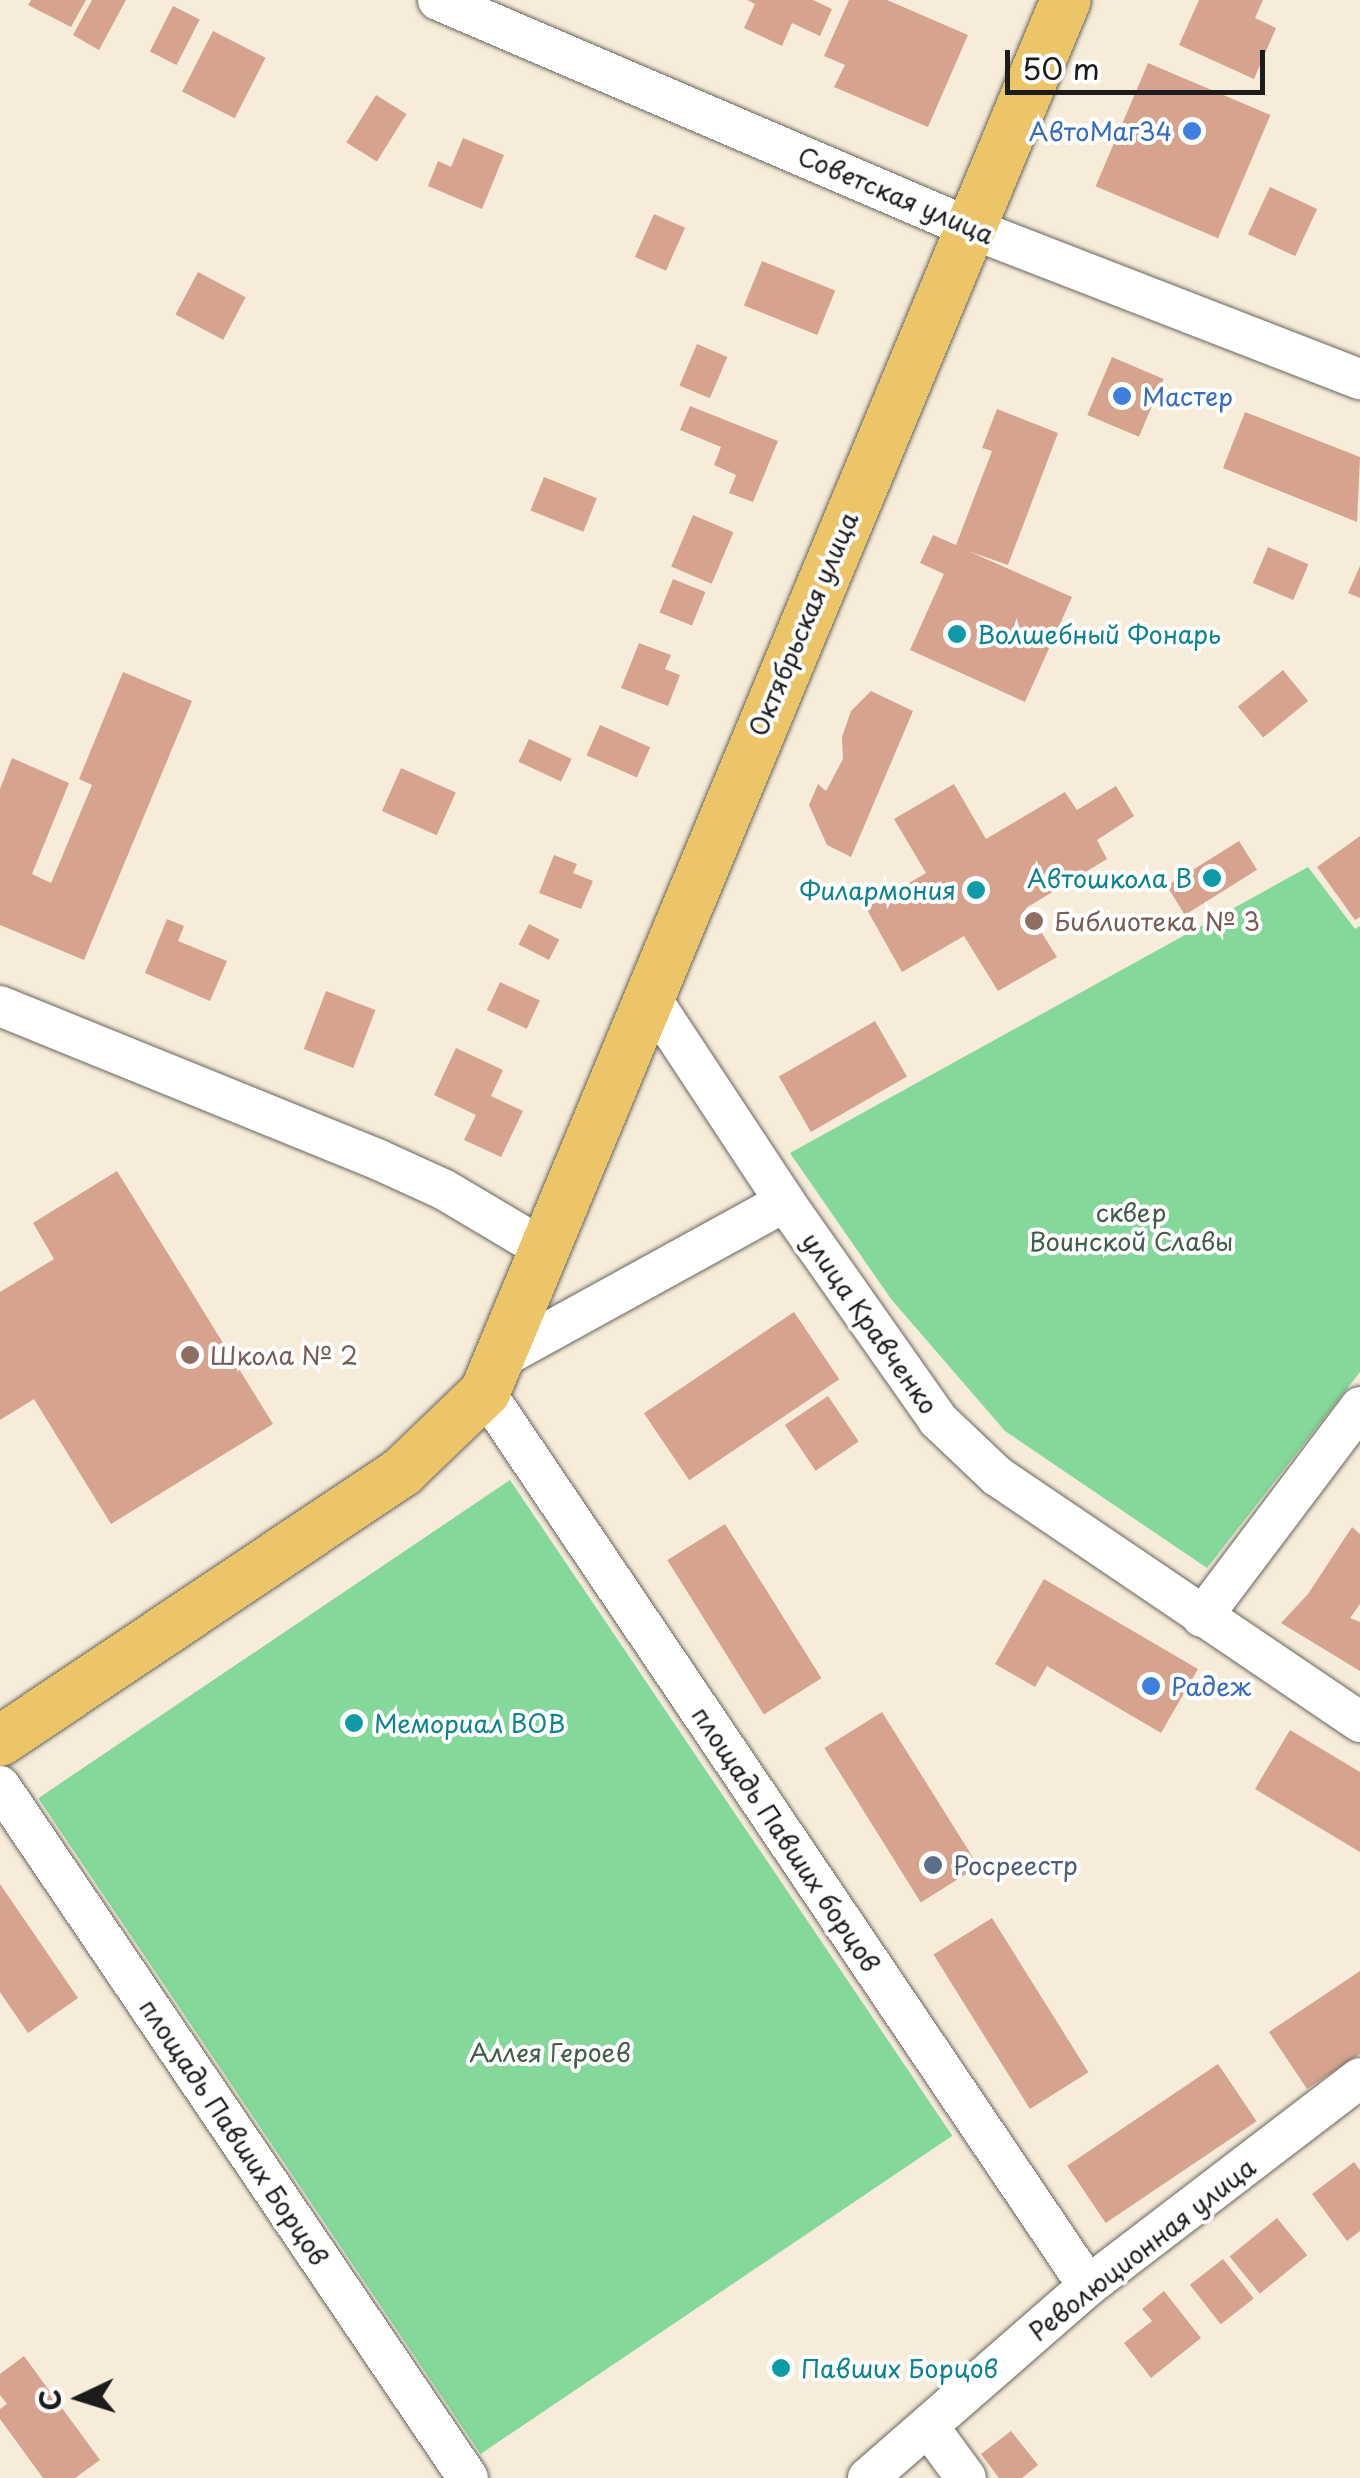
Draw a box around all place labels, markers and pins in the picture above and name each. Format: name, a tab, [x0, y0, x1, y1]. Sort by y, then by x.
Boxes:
place label: АвтоМаг34	[1029, 116, 1172, 146]
marker: АвтоМаг34	[1181, 120, 1203, 142]
place label: Мастер	[1142, 381, 1233, 411]
marker: Мастер	[1111, 385, 1133, 407]
place label: Волшебный Фонарь	[977, 619, 1222, 649]
marker: Волшебный Фонарь	[946, 623, 968, 645]
place label: Автошкола В	[1028, 863, 1192, 893]
marker: Автошкола В	[1201, 867, 1223, 889]
place label: Филармония	[799, 875, 956, 905]
marker: Филармония	[965, 879, 987, 901]
place label: Библиотека № 3	[1054, 906, 1260, 936]
marker: Библиотека № 3	[1023, 910, 1045, 932]
place label: Школа № 2	[210, 1340, 359, 1370]
marker: Школа № 2	[179, 1344, 201, 1366]
place label: Радеж	[1171, 1671, 1251, 1701]
marker: Радеж	[1140, 1675, 1162, 1697]
place label: Мемориал ВОВ	[374, 1708, 565, 1738]
marker: Мемориал ВОВ	[343, 1712, 365, 1734]
place label: Росреестр	[953, 1850, 1078, 1880]
marker: Росреестр	[922, 1854, 944, 1876]
place label: Павших Борцов	[801, 2353, 999, 2383]
marker: Павших Борцов	[770, 2357, 792, 2379]

